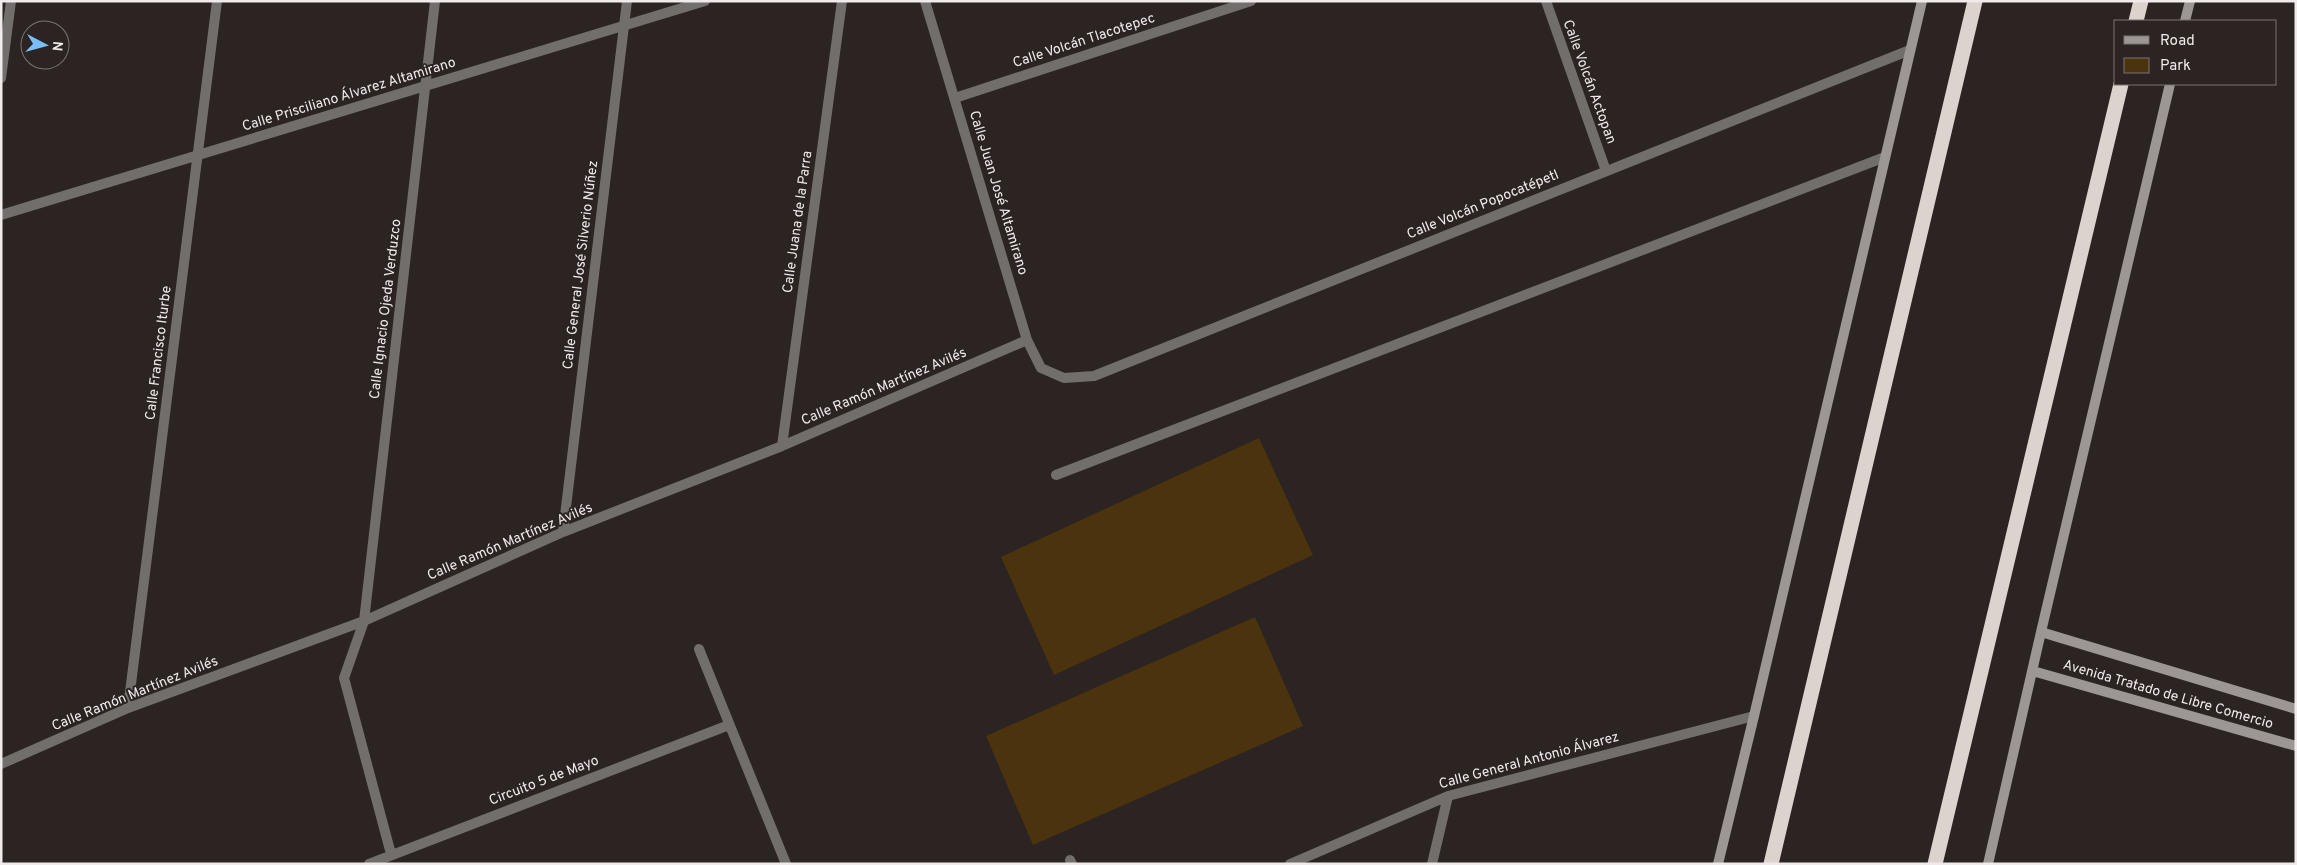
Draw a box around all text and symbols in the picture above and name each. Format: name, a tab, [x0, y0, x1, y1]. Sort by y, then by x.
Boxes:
street label: Calle Volcán Tlacotepec	[1011, 10, 1157, 72]
street label: Calle Volcán Actopan	[1559, 18, 1619, 146]
north arrow	[20, 20, 70, 70]
legend	[2114, 20, 2277, 85]
text: Road	[2160, 32, 2195, 51]
text: N	[47, 40, 65, 52]
street label: Calle Prisciliano Álvarez Altamirano	[240, 53, 458, 136]
text: Park	[2160, 57, 2191, 76]
street label: Calle Juan José Altamirano	[965, 109, 1031, 277]
street label: Calle Juana de la Parra	[780, 150, 816, 294]
street label: Calle General José Silverio Núñez	[560, 160, 602, 370]
street label: Calle Volcán Popocatépetl	[1404, 167, 1562, 243]
street label: Calle Ignacio Ojeda Verduzco	[367, 218, 406, 400]
street label: Calle Francisco Iturbe	[142, 285, 176, 421]
street label: Calle Ramón Martínez Avilés	[799, 344, 969, 430]
street label: Calle Ramón Martínez Avilés	[425, 499, 595, 585]
street label: Calle Ramón Martínez Avilés	[49, 653, 221, 735]
street label: Avenida Tratado de Libre Comercio	[2061, 657, 2275, 733]
street label: Calle General Antonio Álvarez	[1437, 728, 1621, 793]
street label: Circuito 5 de Mayo	[487, 752, 601, 810]

